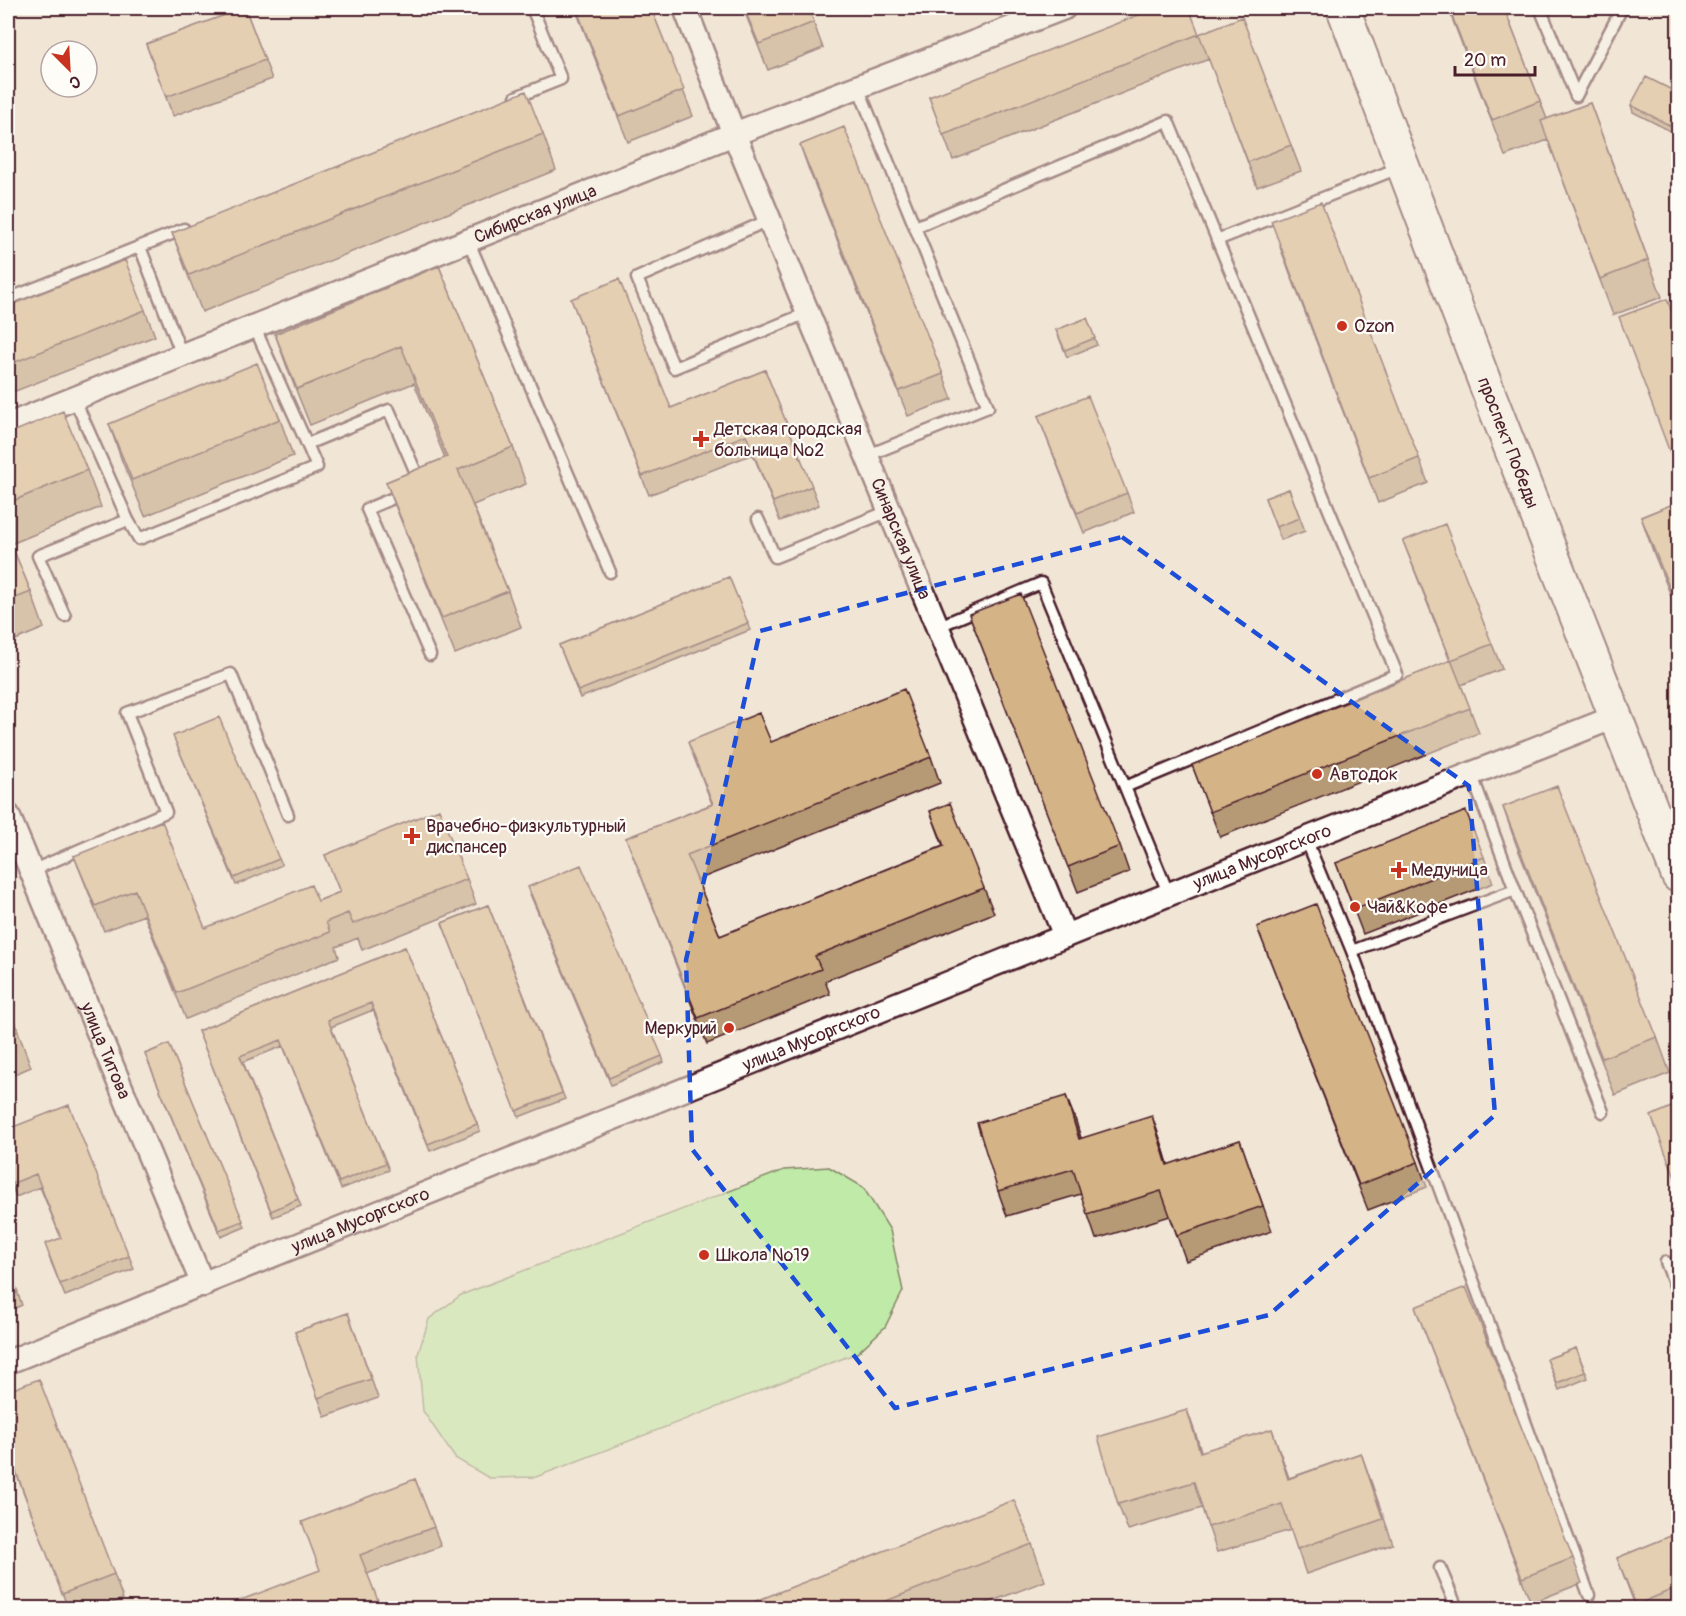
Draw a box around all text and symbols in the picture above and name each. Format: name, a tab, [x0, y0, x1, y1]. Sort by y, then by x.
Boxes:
north arrow	[39, 39, 99, 99]
scale bar	[1455, 39, 1534, 77]
text: 20 m	[1464, 49, 1506, 72]
text: С	[66, 71, 83, 93]
street label: Сибирская улица	[471, 179, 600, 249]
place label: Ozon	[1354, 315, 1394, 338]
marker: Ozon	[1335, 319, 1349, 333]
street label: проспект Победы	[1472, 374, 1544, 511]
place label: Детская городская больница №2	[713, 418, 862, 462]
marker: Детская городская больница №2	[692, 430, 710, 448]
street label: Синарская улица	[866, 475, 936, 603]
place label: Автодок	[1329, 763, 1398, 786]
marker: Автодок	[1310, 767, 1324, 781]
place label: Врачебно-физкультурный диспансер	[426, 815, 626, 859]
street label: улица Мусоргского	[1189, 819, 1335, 895]
marker: Врачебно-физкультурный диспансер	[403, 827, 421, 845]
place label: Медуница	[1411, 859, 1488, 882]
marker: Медуница	[1392, 863, 1406, 877]
place label: Чай&Кофе	[1367, 896, 1448, 919]
marker: Чай&Кофе	[1348, 900, 1362, 914]
street label: улица Титова	[75, 998, 136, 1102]
street label: улица Мусоргского	[738, 1000, 884, 1077]
place label: Меркурий	[645, 1017, 717, 1040]
marker: Меркурий	[722, 1021, 736, 1035]
street label: улица Мусоргского	[287, 1182, 433, 1258]
place label: Школа №19	[716, 1244, 810, 1267]
marker: Школа №19	[697, 1248, 711, 1262]

